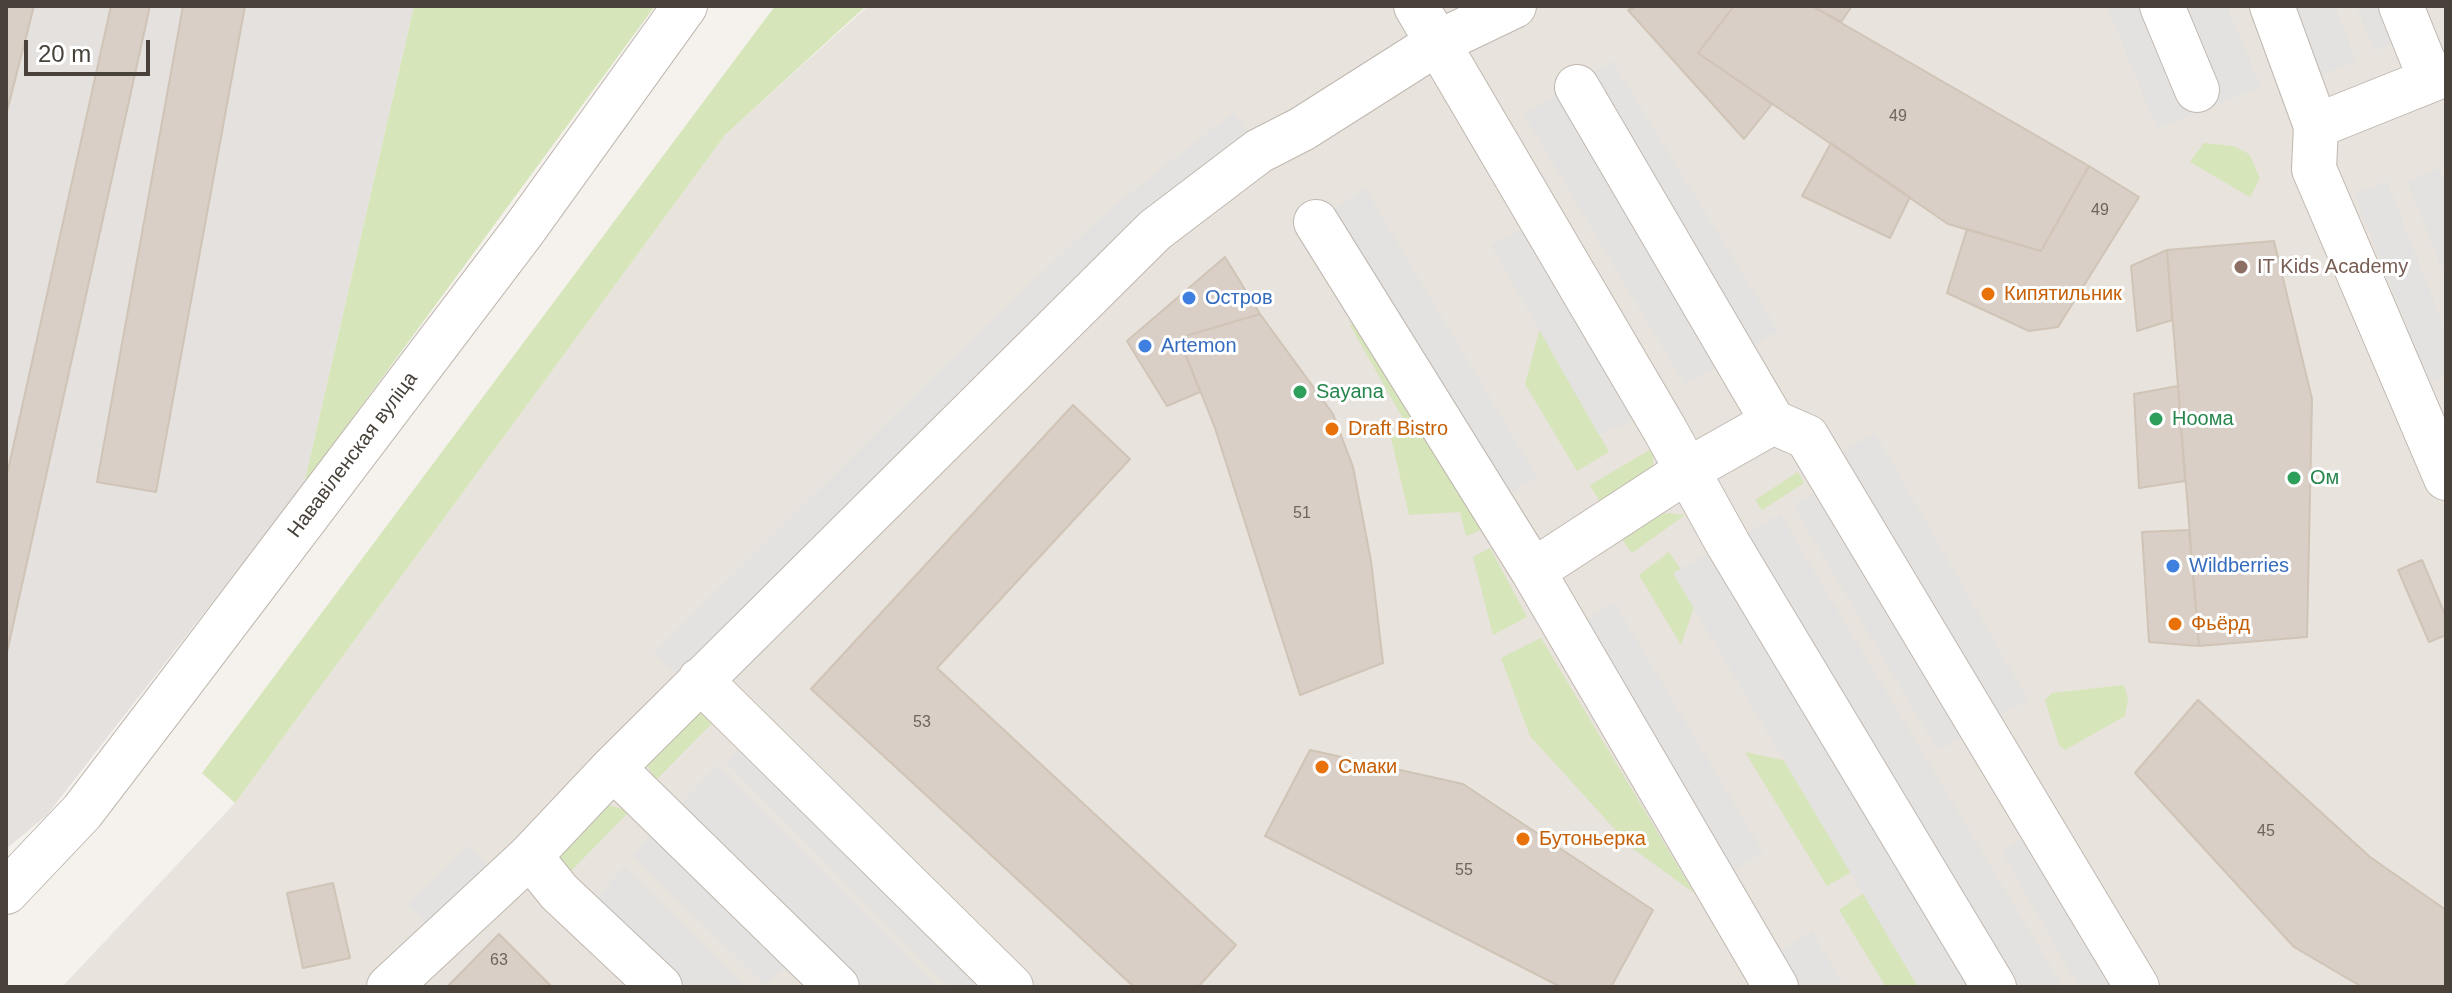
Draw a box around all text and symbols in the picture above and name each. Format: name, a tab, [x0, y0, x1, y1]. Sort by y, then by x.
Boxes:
scale bar	[28, 24, 154, 74]
text: 20 m	[38, 40, 91, 67]
house number: 49	[1889, 107, 1907, 127]
house number: 49	[2091, 201, 2109, 221]
place label: IT Kids Academy	[2257, 255, 2408, 279]
marker: IT Kids Academy	[2232, 258, 2250, 276]
place label: Кипятильник	[2004, 282, 2122, 306]
marker: Кипятильник	[1979, 285, 1997, 303]
place label: Остров	[1205, 286, 1273, 310]
marker: Остров	[1180, 289, 1198, 307]
place label: Artemon	[1161, 334, 1237, 358]
marker: Artemon	[1136, 337, 1154, 355]
street label: Нававіленская вуліца	[283, 367, 423, 543]
place label: Sayana	[1316, 380, 1384, 404]
marker: Sayana	[1291, 383, 1309, 401]
place label: Ноома	[2172, 407, 2234, 431]
marker: Ноома	[2147, 410, 2165, 428]
place label: Draft Bistro	[1348, 417, 1448, 441]
marker: Draft Bistro	[1323, 420, 1341, 438]
place label: Ом	[2310, 466, 2339, 490]
marker: Ом	[2285, 469, 2303, 487]
house number: 51	[1293, 504, 1311, 524]
place label: Wildberries	[2189, 554, 2289, 578]
marker: Wildberries	[2164, 557, 2182, 575]
place label: Фьëрд	[2191, 612, 2250, 636]
marker: Фьëрд	[2166, 615, 2184, 633]
house number: 53	[913, 713, 931, 733]
place label: Смаки	[1338, 755, 1397, 779]
marker: Смаки	[1313, 758, 1331, 776]
house number: 45	[2257, 822, 2275, 842]
place label: Бутоньерка	[1539, 827, 1646, 851]
marker: Бутоньерка	[1514, 830, 1532, 848]
house number: 55	[1455, 861, 1473, 881]
house number: 63	[490, 951, 508, 971]

